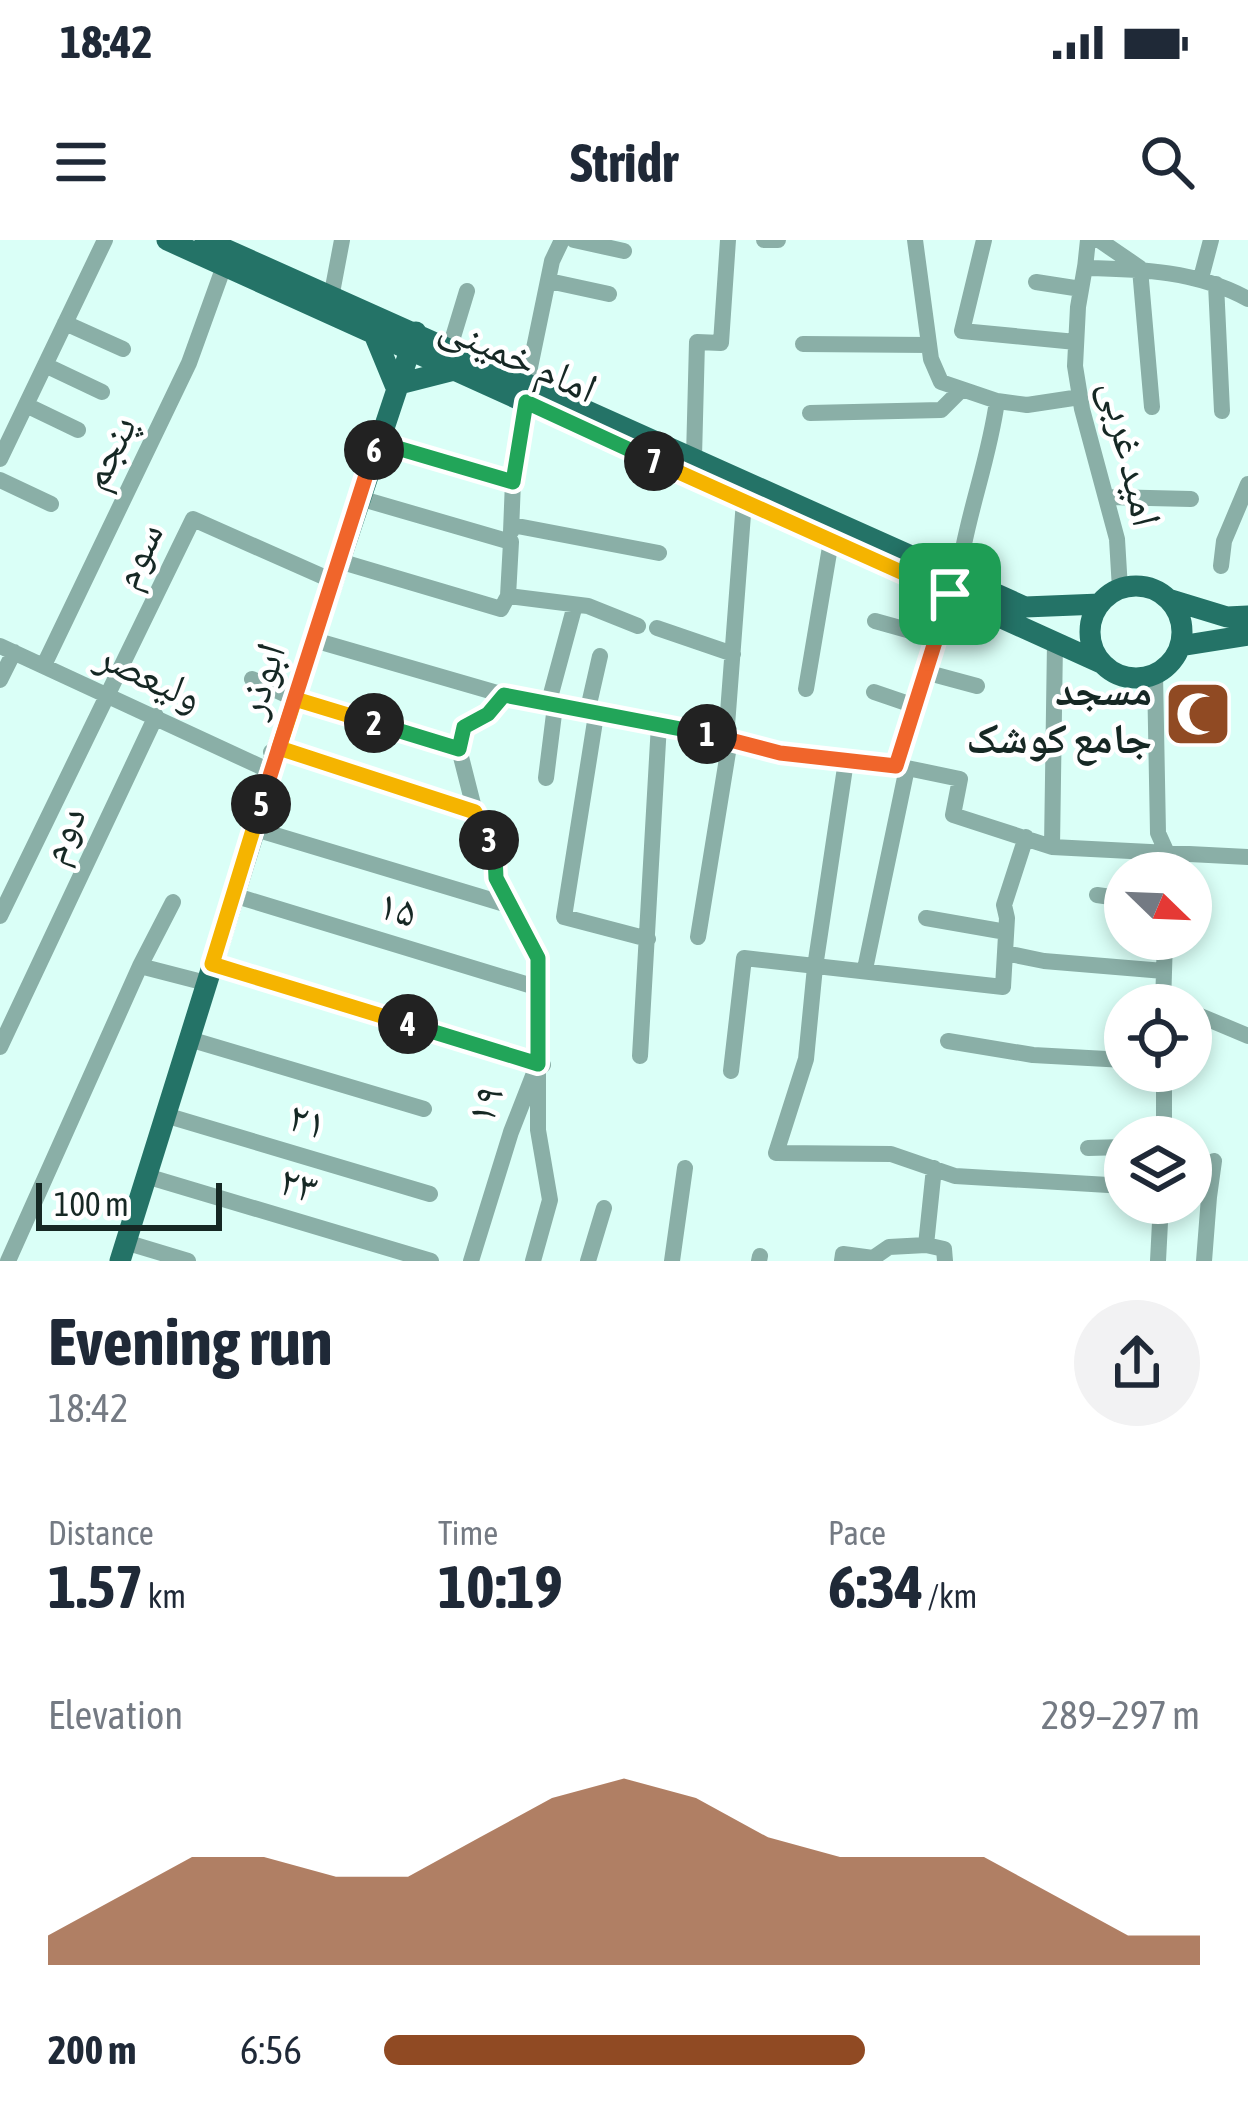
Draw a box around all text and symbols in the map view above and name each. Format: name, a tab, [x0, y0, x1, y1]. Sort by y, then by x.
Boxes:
text: 18:42	[60, 16, 153, 68]
icon: menu	[48, 129, 114, 195]
icon: search	[1134, 129, 1200, 195]
text: Stridr	[570, 132, 678, 193]
street label: امام خمینی	[431, 300, 605, 416]
street label: امید غربی	[1090, 375, 1172, 531]
street label: پنجم	[69, 407, 149, 499]
pin: 6	[344, 420, 404, 480]
text: 6	[366, 431, 382, 469]
pin: 7	[624, 431, 684, 491]
text: 7	[646, 442, 662, 480]
street label: سوم	[100, 514, 177, 598]
pin	[899, 543, 1001, 645]
icon: arrive	[917, 561, 983, 627]
street label: ولیعصر	[89, 629, 210, 720]
street label: ابوذر	[225, 637, 295, 724]
place label: مسجد جامع کوشک	[966, 666, 1152, 766]
mosque icon: مسجد جامع کوشک	[1163, 679, 1233, 749]
pin: 2	[344, 693, 404, 753]
text: 2	[366, 704, 382, 742]
pin: 1	[677, 704, 737, 764]
text: 1	[699, 715, 715, 753]
pin: 5	[231, 774, 291, 834]
text: 5	[253, 785, 269, 823]
street label: دوم	[27, 798, 99, 872]
pin: 3	[459, 810, 519, 870]
text: 3	[481, 821, 497, 859]
north arrow	[1104, 852, 1212, 960]
map controls	[1104, 852, 1212, 1224]
street label: ۱۵	[373, 880, 423, 936]
button: locate	[1104, 984, 1212, 1092]
pin: 4	[378, 994, 438, 1054]
text: 4	[400, 1005, 416, 1043]
street label: ۱۹	[455, 1078, 513, 1130]
street label: ۲۱	[283, 1092, 333, 1148]
button: layers	[1104, 1116, 1212, 1224]
street label: ۲۳	[274, 1156, 324, 1212]
scale bar	[36, 1177, 222, 1230]
text: 100 m	[54, 1185, 129, 1223]
button: share	[1074, 1300, 1200, 1426]
text: Evening run	[48, 1303, 333, 1379]
text: 18:42	[48, 1386, 128, 1430]
text: Distance	[48, 1514, 154, 1552]
text: Time	[438, 1514, 498, 1552]
text: Pace	[828, 1514, 886, 1552]
text: 1.57	[48, 1552, 143, 1621]
text: 10:19	[438, 1552, 563, 1621]
text: 6:34	[828, 1552, 923, 1621]
text: km	[143, 1577, 186, 1615]
text: /km	[923, 1577, 977, 1615]
text: Elevation	[48, 1693, 183, 1737]
text: 289–297 m	[1041, 1693, 1200, 1737]
text: 200 m	[48, 2028, 136, 2072]
text: 6:56	[240, 2028, 302, 2072]

